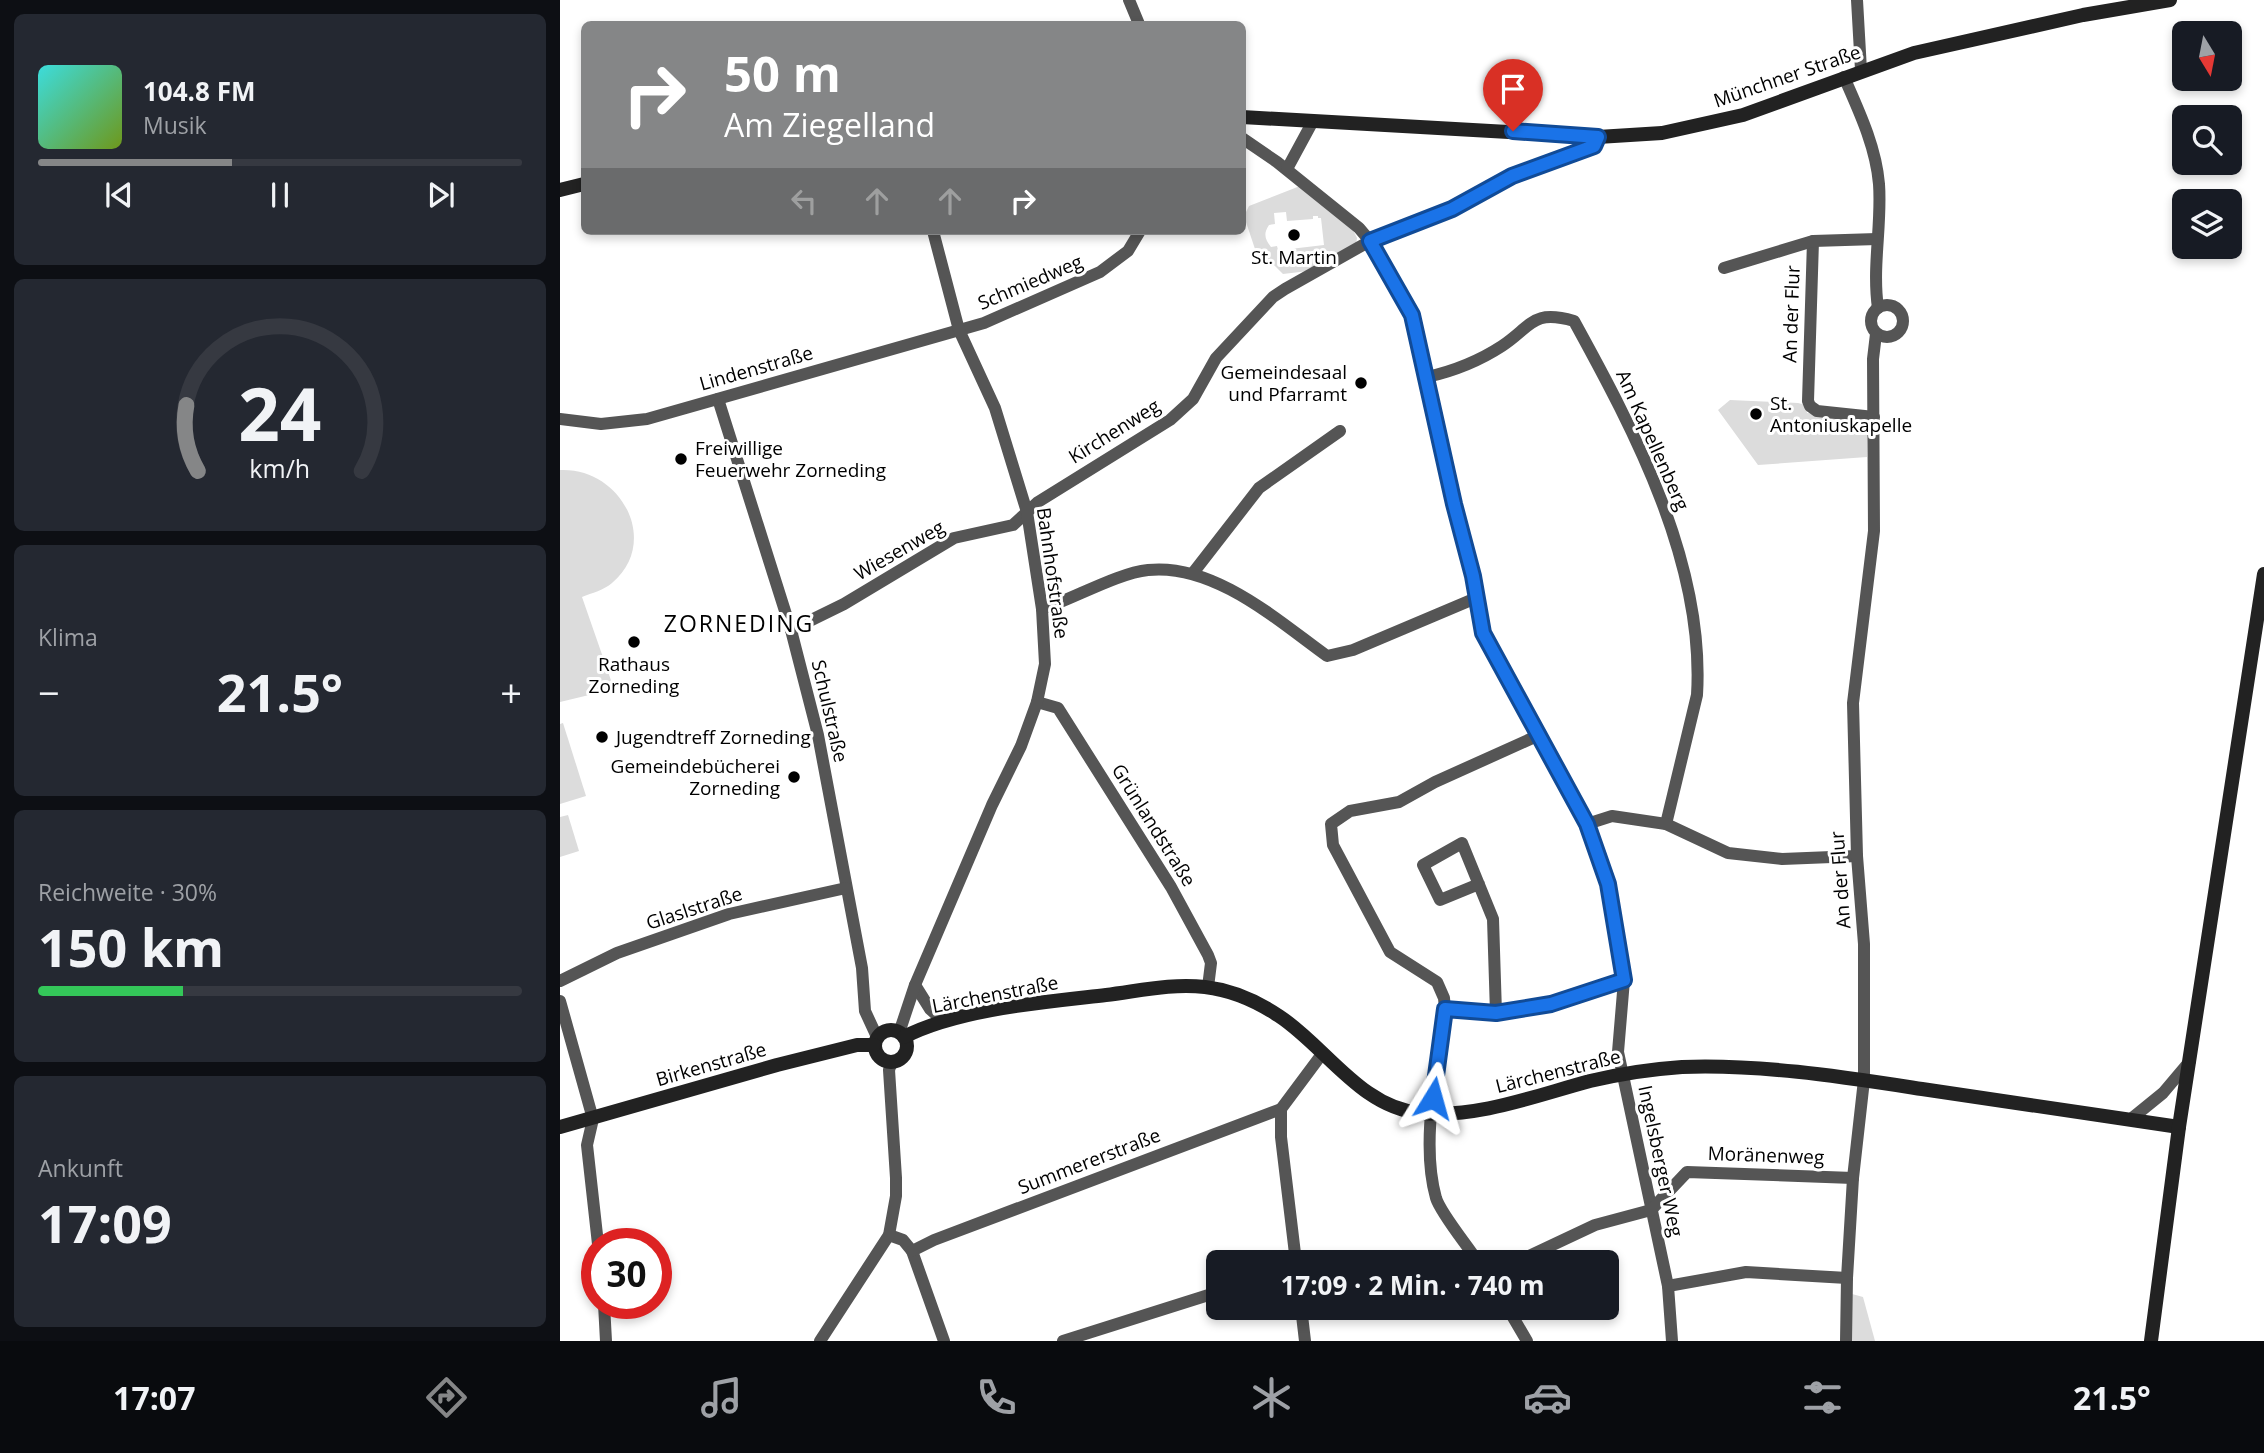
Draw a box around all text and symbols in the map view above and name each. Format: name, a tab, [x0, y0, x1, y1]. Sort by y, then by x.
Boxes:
north arrow	[2172, 21, 2242, 91]
map controls	[2172, 21, 2242, 259]
street label: Münchner Straße	[1710, 39, 1864, 113]
text: 50 m	[724, 40, 841, 106]
icon: right	[609, 49, 700, 140]
pin	[1483, 59, 1543, 131]
icon: arrive	[1494, 70, 1532, 108]
text: 104.8 FM	[143, 73, 255, 109]
text: Am Ziegelland	[724, 103, 935, 146]
button: search	[2172, 105, 2242, 175]
text: Musik	[143, 109, 207, 141]
icon: previous	[100, 176, 138, 214]
icon: pause	[261, 176, 299, 214]
icon: next	[422, 176, 460, 214]
icon: left	[785, 182, 823, 220]
icon: ahead	[858, 182, 896, 220]
icon: ahead	[931, 182, 969, 220]
icon: right	[1004, 182, 1042, 220]
button: layers	[2172, 189, 2242, 259]
marker: St. Martin	[1286, 227, 1302, 243]
place label: St. Martin	[1251, 244, 1337, 270]
street label: Schmiedweg	[974, 248, 1086, 316]
street label: An der Flur	[1776, 265, 1806, 363]
street label: Lindenstraße	[696, 339, 816, 397]
place label: Gemeindesaal und Pfarramt	[1221, 359, 1347, 407]
text: 24	[238, 364, 322, 463]
street label: Am Kapellenberg	[1610, 366, 1696, 514]
marker: Gemeindesaal und Pfarramt	[1353, 375, 1369, 391]
place label: St. Antoniuskapelle	[1770, 390, 1912, 438]
street label: Kirchenweg	[1063, 393, 1165, 469]
marker: St. Antoniuskapelle	[1748, 406, 1764, 422]
place label: Freiwillige Feuerwehr Zorneding	[695, 435, 886, 483]
text: km/h	[250, 451, 310, 485]
marker: Freiwillige Feuerwehr Zorneding	[673, 451, 689, 467]
street label: Bahnhofstraße	[1031, 506, 1075, 640]
street label: Wiesenweg	[849, 514, 949, 586]
district label: ZORNEDING	[664, 607, 814, 639]
text: Klima	[38, 621, 98, 653]
marker: Rathaus Zorneding	[626, 634, 642, 650]
place label: Rathaus Zorneding	[589, 651, 679, 699]
text: 21.5°	[217, 656, 343, 727]
street label: Schulstraße	[806, 657, 854, 765]
text: −	[38, 666, 60, 718]
text: +	[500, 666, 522, 718]
place label: Jugendtreff Zorneding	[614, 724, 811, 750]
marker: Jugendtreff Zorneding	[594, 729, 610, 745]
place label: Gemeindebücherei Zorneding	[611, 753, 780, 801]
street label: Grünlandstraße	[1106, 759, 1202, 891]
marker: Gemeindebücherei Zorneding	[786, 769, 802, 785]
street label: An der Flur	[1824, 830, 1856, 930]
text: Reichweite · 30%	[38, 876, 217, 908]
street label: Glaslstraße	[643, 880, 745, 936]
text: 150 km	[38, 911, 224, 982]
street label: Lärchenstraße	[930, 969, 1060, 1019]
street label: Birkenstraße	[653, 1036, 769, 1092]
street label: Lärchenstraße	[1493, 1043, 1623, 1099]
position arrow	[1396, 1061, 1470, 1135]
street label: Ingelsberger Weg	[1632, 1083, 1690, 1239]
street label: Summererstraße	[1014, 1122, 1164, 1200]
street label: Moränenweg	[1707, 1140, 1825, 1170]
text: Ankunft	[38, 1152, 123, 1184]
text: 17:09	[38, 1187, 172, 1258]
speed limit sign: 30	[581, 1228, 672, 1319]
text: 17:09 · 2 Min. · 740 m	[1280, 1267, 1545, 1303]
icon: directions	[422, 1373, 471, 1422]
icon: music	[697, 1373, 746, 1422]
icon: phone	[972, 1373, 1021, 1422]
icon: climate	[1247, 1373, 1296, 1422]
icon: car	[1523, 1373, 1572, 1422]
icon: filters	[1798, 1373, 1847, 1422]
text: 17:07	[113, 1376, 195, 1419]
text: 21.5°	[2073, 1376, 2151, 1419]

